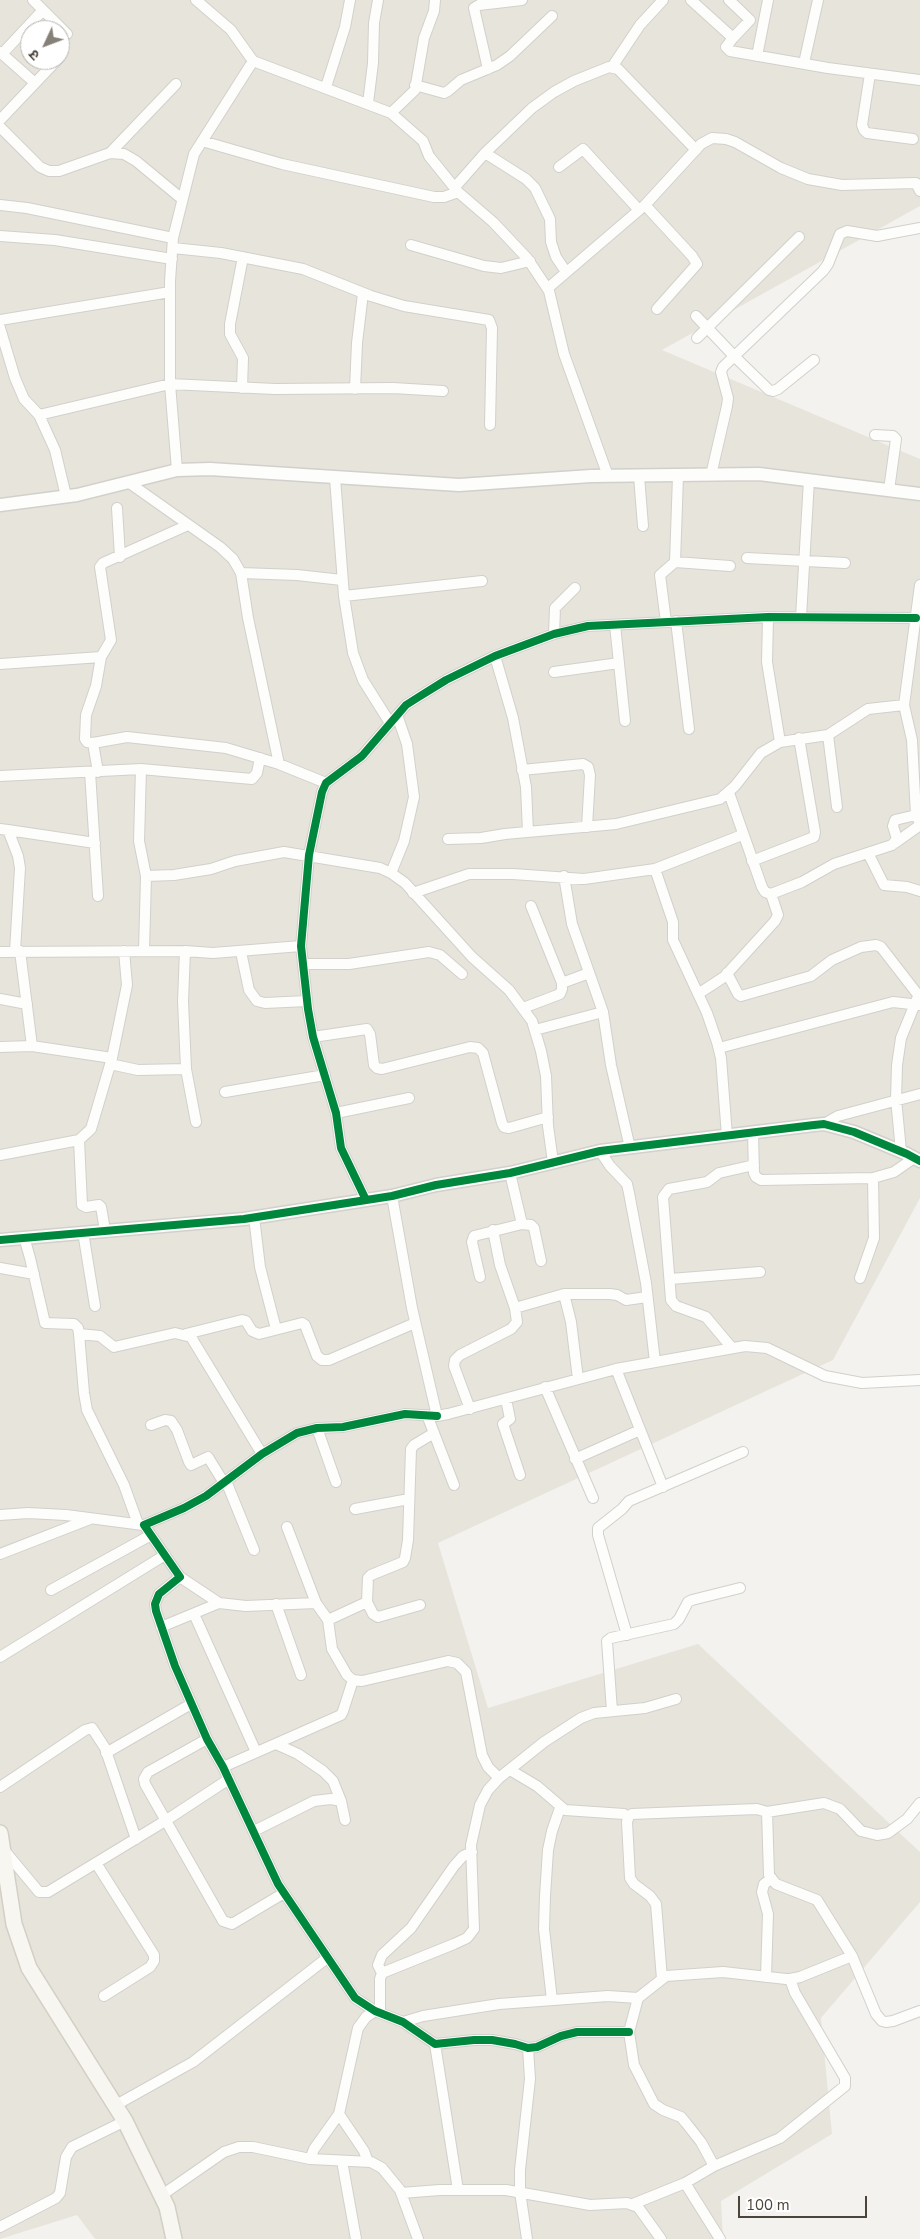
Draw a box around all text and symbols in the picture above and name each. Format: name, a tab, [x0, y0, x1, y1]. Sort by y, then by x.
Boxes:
north arrow	[20, 20, 70, 70]
text: उ	[25, 45, 44, 64]
scale bar	[740, 2186, 869, 2218]
text: 100 m	[746, 2195, 790, 2215]

